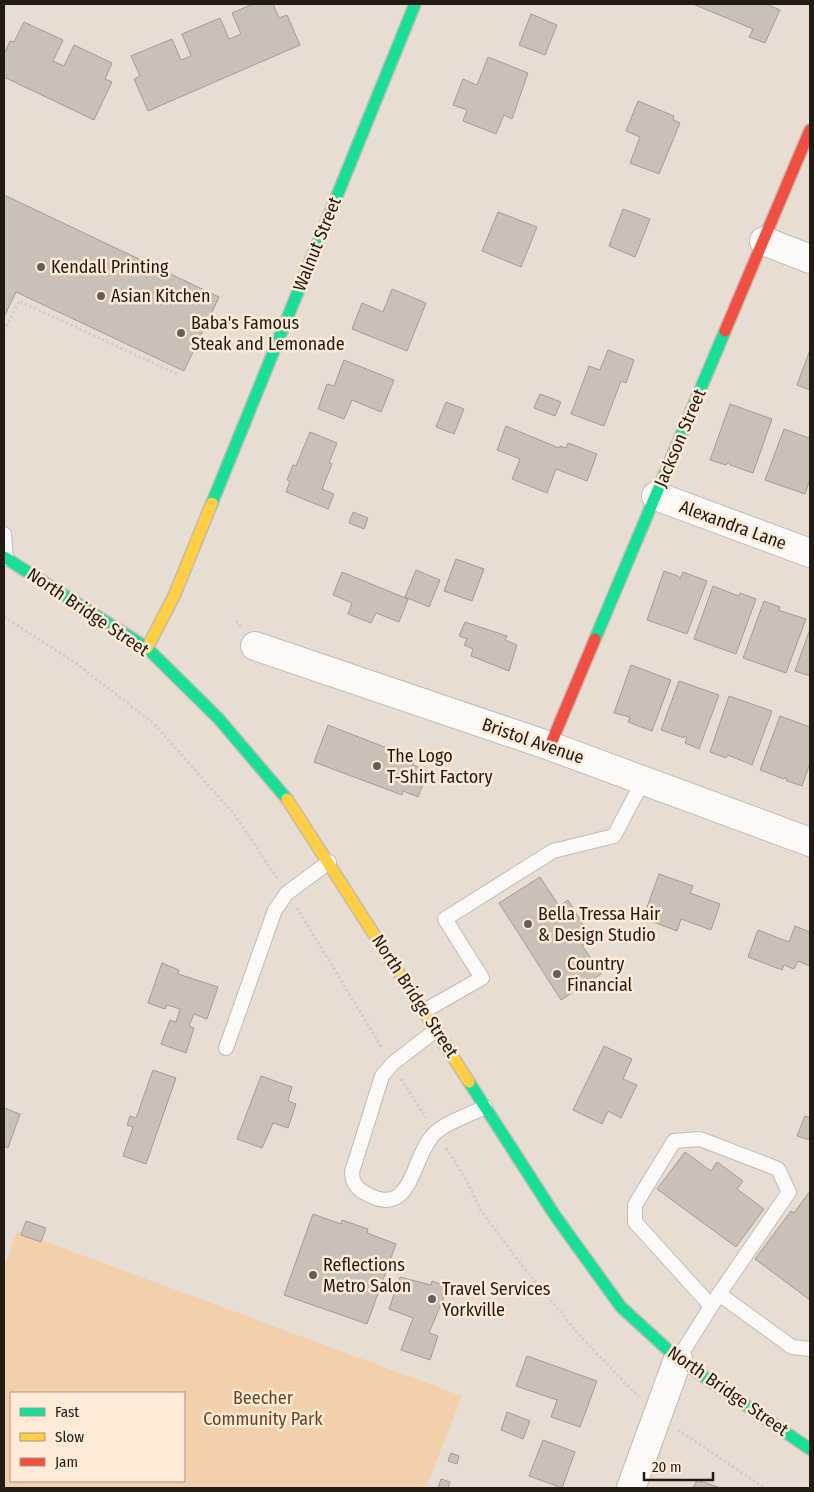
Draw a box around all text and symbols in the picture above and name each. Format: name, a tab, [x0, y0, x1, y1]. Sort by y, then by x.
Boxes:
street label: Walnut Street	[288, 194, 346, 294]
place label: Kendall Printing	[51, 256, 169, 278]
marker: Kendall Printing	[35, 261, 47, 273]
place label: Asian Kitchen	[111, 285, 210, 307]
marker: Asian Kitchen	[95, 290, 107, 302]
place label: Baba's Famous Steak and Lemonade	[191, 312, 345, 355]
marker: Baba's Famous Steak and Lemonade	[175, 327, 187, 339]
street label: Jackson Street	[649, 385, 711, 491]
street label: Alexandra Lane	[676, 495, 790, 555]
street label: North Bridge Street	[23, 563, 153, 661]
street label: Bristol Avenue	[479, 713, 587, 769]
place label: The Logo T-Shirt Factory	[387, 745, 492, 788]
marker: The Logo T-Shirt Factory	[371, 760, 383, 772]
place label: Bella Tressa Hair & Design Studio	[538, 903, 661, 946]
marker: Bella Tressa Hair & Design Studio	[522, 918, 534, 930]
street label: North Bridge Street	[367, 930, 463, 1062]
place label: Country Financial	[567, 953, 633, 996]
marker: Country Financial	[551, 968, 563, 980]
place label: Reflections Metro Salon	[323, 1254, 411, 1297]
marker: Reflections Metro Salon	[307, 1269, 319, 1281]
place label: Travel Services Yorkville	[442, 1278, 551, 1321]
marker: Travel Services Yorkville	[426, 1293, 438, 1305]
street label: North Bridge Street	[663, 1341, 793, 1441]
park label: Beecher Community Park	[203, 1387, 323, 1430]
legend	[10, 1392, 185, 1482]
text: Fast	[55, 1403, 79, 1421]
text: Slow	[55, 1428, 84, 1446]
scale bar	[644, 1450, 713, 1482]
text: Jam	[55, 1453, 78, 1471]
text: 20 m	[652, 1458, 682, 1476]

